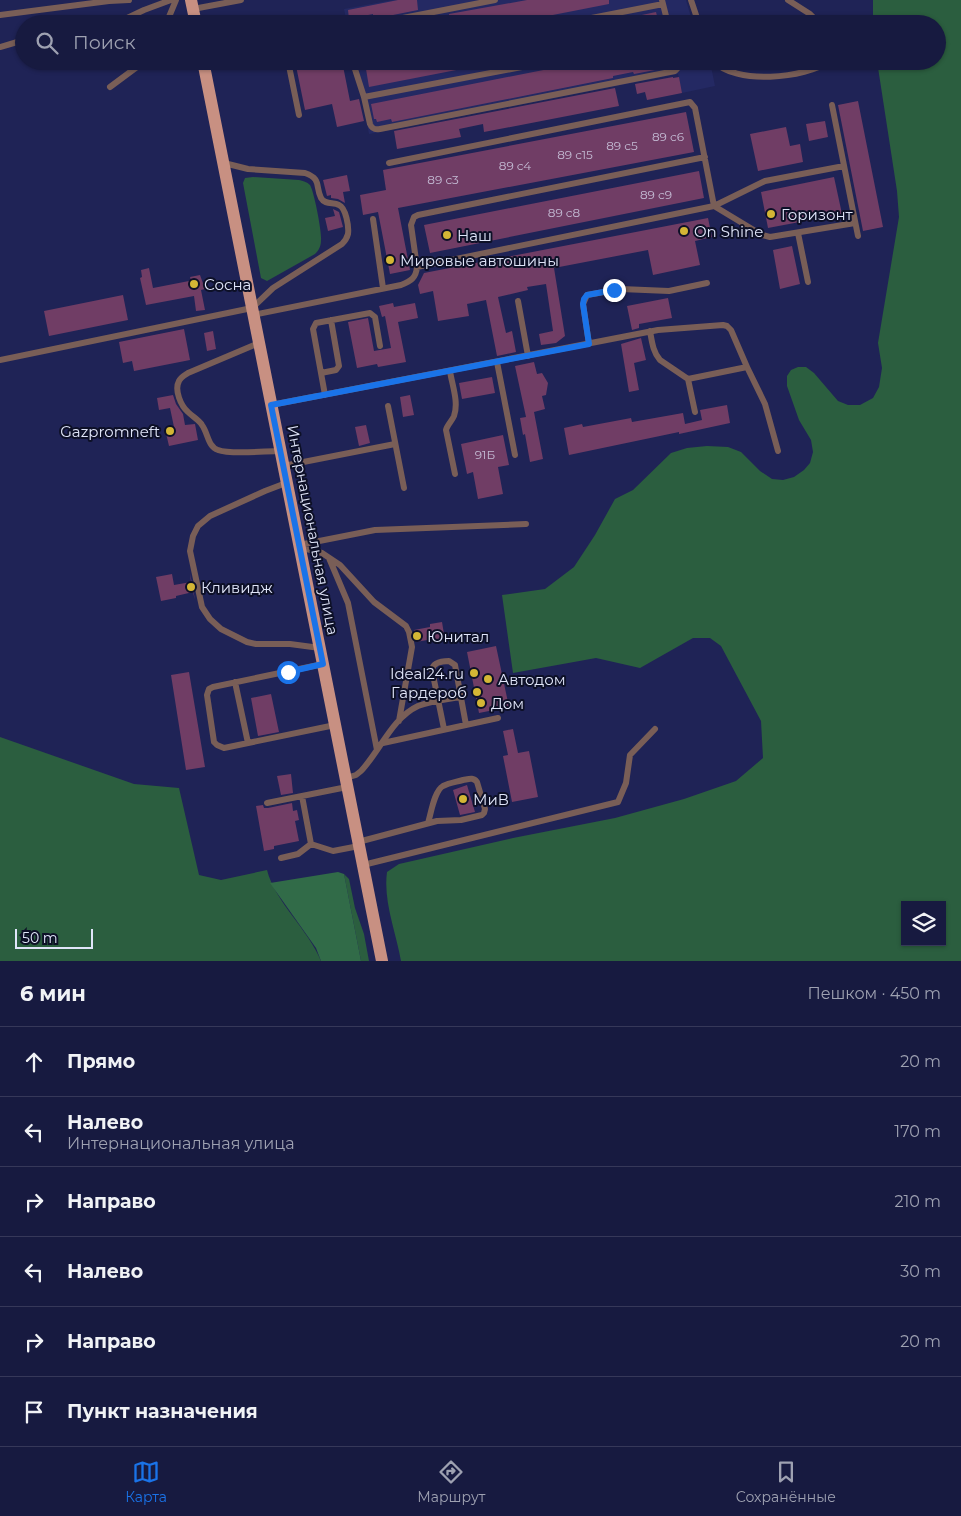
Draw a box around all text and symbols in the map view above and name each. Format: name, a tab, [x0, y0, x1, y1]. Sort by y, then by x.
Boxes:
search box	[15, 15, 946, 70]
icon: search	[33, 29, 61, 57]
text: Поиск	[73, 31, 136, 54]
house number: 89 с6	[652, 129, 684, 144]
house number: 89 с5	[606, 138, 638, 153]
house number: 89 с15	[557, 147, 593, 162]
house number: 89 с4	[499, 158, 531, 173]
house number: 89 с3	[427, 172, 459, 187]
house number: 89 с9	[640, 187, 672, 202]
house number: 89 с8	[548, 205, 581, 220]
place label: Горизонт	[781, 205, 854, 224]
marker: Горизонт	[765, 208, 777, 220]
place label: On Shine	[694, 222, 763, 241]
marker: On Shine	[678, 225, 690, 237]
place label: Наш	[457, 226, 492, 245]
marker: Наш	[441, 229, 453, 241]
place label: Мировые автошины	[400, 251, 559, 270]
marker: Мировые автошины	[384, 254, 396, 266]
place label: Сосна	[204, 275, 251, 294]
marker: Сосна	[188, 278, 200, 290]
route end	[603, 279, 626, 302]
place label: Gazpromneft	[60, 422, 160, 441]
street label: Интернациональная улица	[283, 423, 343, 637]
marker: Gazpromneft	[164, 425, 176, 437]
house number: 91Б	[475, 447, 495, 462]
place label: Кливидж	[201, 578, 273, 597]
marker: Кливидж	[185, 581, 197, 593]
place label: Юнитал	[427, 627, 489, 646]
marker: Юнитал	[411, 630, 423, 642]
route start	[277, 661, 300, 684]
place label: Ideal24.ru	[390, 664, 464, 683]
marker: Ideal24.ru	[468, 667, 480, 679]
place label: Автодом	[498, 670, 566, 689]
marker: Автодом	[482, 673, 494, 685]
place label: Гардероб	[391, 683, 467, 702]
marker: Гардероб	[471, 686, 483, 698]
place label: Дом	[491, 694, 524, 713]
marker: Дом	[475, 697, 487, 709]
place label: МиВ	[473, 790, 509, 809]
marker: МиВ	[457, 793, 469, 805]
map controls	[901, 901, 946, 946]
button: layers	[901, 901, 946, 946]
scale bar	[15, 926, 92, 949]
text: 50 m	[22, 929, 58, 947]
text: 6 мин	[20, 981, 86, 1006]
text: Пешком · 450 m	[807, 984, 941, 1003]
icon: ahead	[20, 1048, 48, 1076]
text: Прямо	[67, 1050, 135, 1073]
text: 20 m	[900, 1052, 941, 1071]
text: Налево	[67, 1111, 143, 1134]
icon: left	[20, 1118, 48, 1146]
text: 170 m	[894, 1122, 941, 1141]
text: Интернациональная улица	[67, 1134, 295, 1153]
icon: right	[20, 1188, 48, 1216]
text: Направо	[67, 1190, 156, 1213]
text: 210 m	[894, 1192, 941, 1211]
icon: left	[20, 1258, 48, 1286]
text: Налево	[67, 1260, 143, 1283]
text: 30 m	[900, 1262, 941, 1281]
icon: right	[20, 1328, 48, 1356]
text: Направо	[67, 1330, 156, 1353]
text: 20 m	[900, 1332, 941, 1351]
icon: arrive	[20, 1398, 48, 1426]
text: Пункт назначения	[67, 1400, 258, 1423]
tab: Карта	[125, 1458, 167, 1506]
tab: Маршрут	[417, 1458, 485, 1506]
tab: Сохранённые	[736, 1458, 836, 1506]

